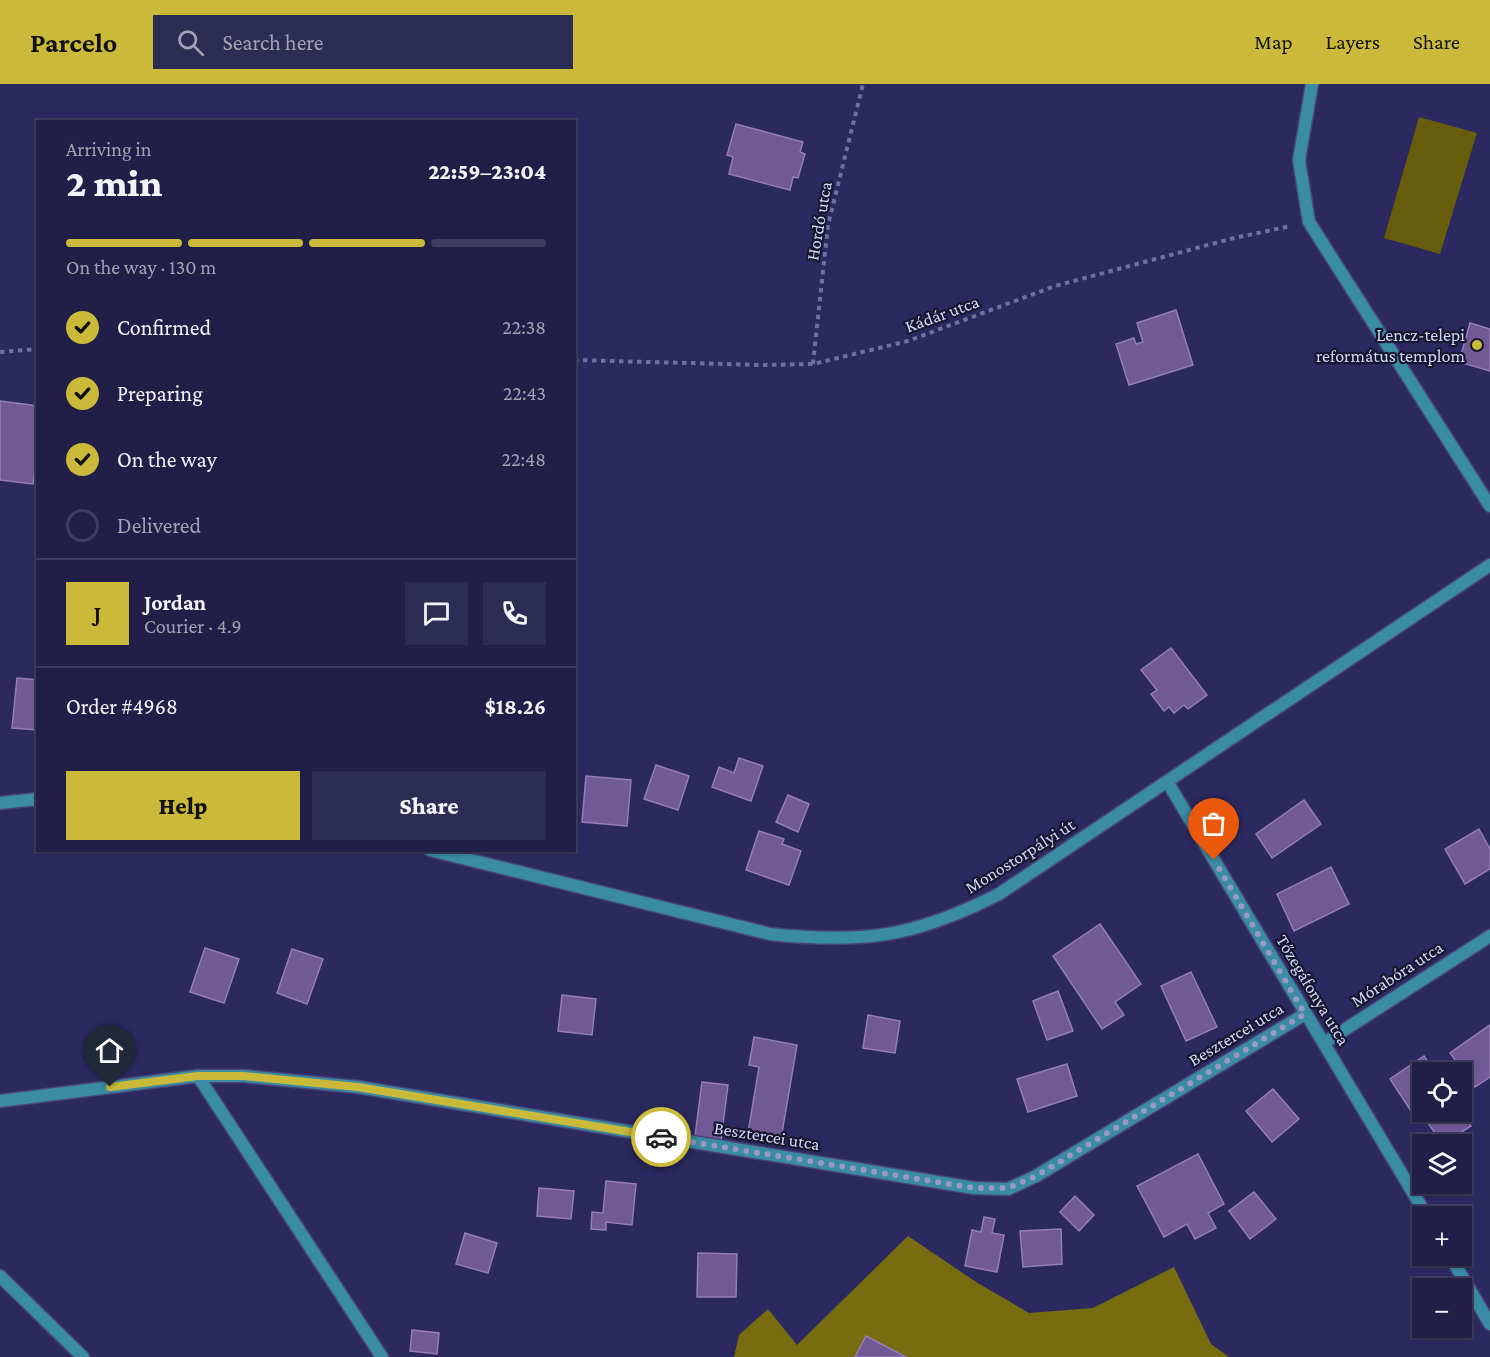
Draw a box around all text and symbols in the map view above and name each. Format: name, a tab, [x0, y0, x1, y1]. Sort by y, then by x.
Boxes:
search box	[153, 15, 573, 69]
icon: search	[174, 26, 207, 59]
text: Parcelo	[30, 27, 117, 58]
text: Search here	[222, 30, 323, 55]
text: Map	[1254, 30, 1293, 54]
text: Layers	[1326, 30, 1380, 54]
text: Share	[1413, 30, 1460, 54]
text: Arriving in	[66, 138, 151, 160]
text: 22:59–23:04	[428, 159, 546, 184]
text: 2 min	[66, 161, 162, 204]
street label: Hordó utca	[802, 180, 836, 262]
text: On the way · 130 m	[66, 256, 216, 278]
street label: Kádár utca	[902, 291, 982, 337]
icon: check	[66, 311, 99, 344]
text: Confirmed	[117, 315, 211, 340]
text: 22:38	[502, 316, 546, 338]
place label: Lencz-telepi református templom	[1316, 325, 1466, 366]
marker: Lencz-telepi református templom	[1470, 338, 1484, 352]
icon: check	[66, 377, 99, 410]
text: Preparing	[117, 381, 203, 406]
text: 22:43	[503, 382, 546, 404]
icon: check	[66, 443, 99, 476]
text: On the way	[117, 447, 217, 472]
text: 22:48	[501, 448, 546, 470]
text: Delivered	[117, 513, 201, 538]
button: chat	[405, 582, 468, 645]
button: phone	[483, 582, 546, 645]
text: Jordan	[144, 590, 206, 615]
text: J	[94, 601, 101, 626]
text: Courier · 4.9	[144, 615, 242, 637]
text: Order #4968	[66, 694, 178, 719]
text: $18.26	[485, 694, 546, 719]
button: Help	[66, 771, 300, 840]
button: Share	[312, 771, 546, 840]
pin	[1188, 798, 1239, 860]
icon: bag	[1197, 807, 1230, 840]
street label: Monostorpályi út	[962, 814, 1079, 898]
street label: Tőzegáfonya utca	[1272, 931, 1354, 1049]
street label: Mórabóra utca	[1347, 937, 1447, 1011]
street label: Besztercei utca	[1185, 998, 1287, 1070]
pin	[84, 1025, 135, 1087]
icon: home	[93, 1034, 126, 1067]
map controls	[1412, 1062, 1472, 1338]
button: locate	[1412, 1062, 1472, 1122]
courier	[631, 1107, 691, 1167]
street label: Besztercei utca	[713, 1118, 821, 1154]
icon: car	[645, 1121, 678, 1154]
button: layers	[1412, 1134, 1472, 1194]
button: +	[1412, 1206, 1472, 1266]
button: −	[1412, 1278, 1472, 1338]

